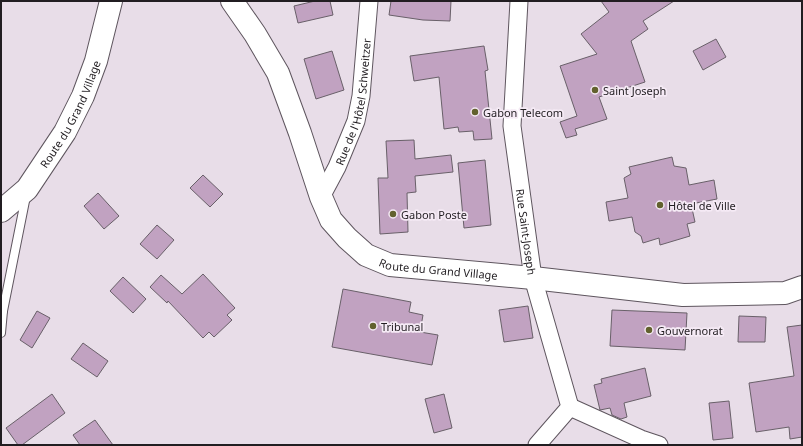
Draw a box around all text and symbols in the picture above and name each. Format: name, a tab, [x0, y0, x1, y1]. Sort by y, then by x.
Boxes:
street label: Rue de l'Hôtel Schweitzer	[331, 37, 373, 167]
street label: Route du Grand Village	[36, 58, 103, 170]
place label: Saint Joseph	[603, 83, 666, 98]
marker: Saint Joseph	[590, 85, 600, 95]
place label: Gabon Telecom	[483, 105, 563, 120]
marker: Gabon Telecom	[470, 107, 480, 117]
street label: Rue Saint-Joseph	[513, 188, 540, 276]
place label: Hôtel de Ville	[668, 198, 736, 213]
marker: Hôtel de Ville	[655, 200, 665, 210]
place label: Gabon Poste	[401, 207, 467, 222]
marker: Gabon Poste	[388, 209, 398, 219]
street label: Route du Grand Village	[377, 254, 498, 282]
place label: Tribunal	[381, 319, 423, 334]
marker: Tribunal	[368, 321, 378, 331]
place label: Gouvernorat	[657, 323, 723, 338]
marker: Gouvernorat	[644, 325, 654, 335]

